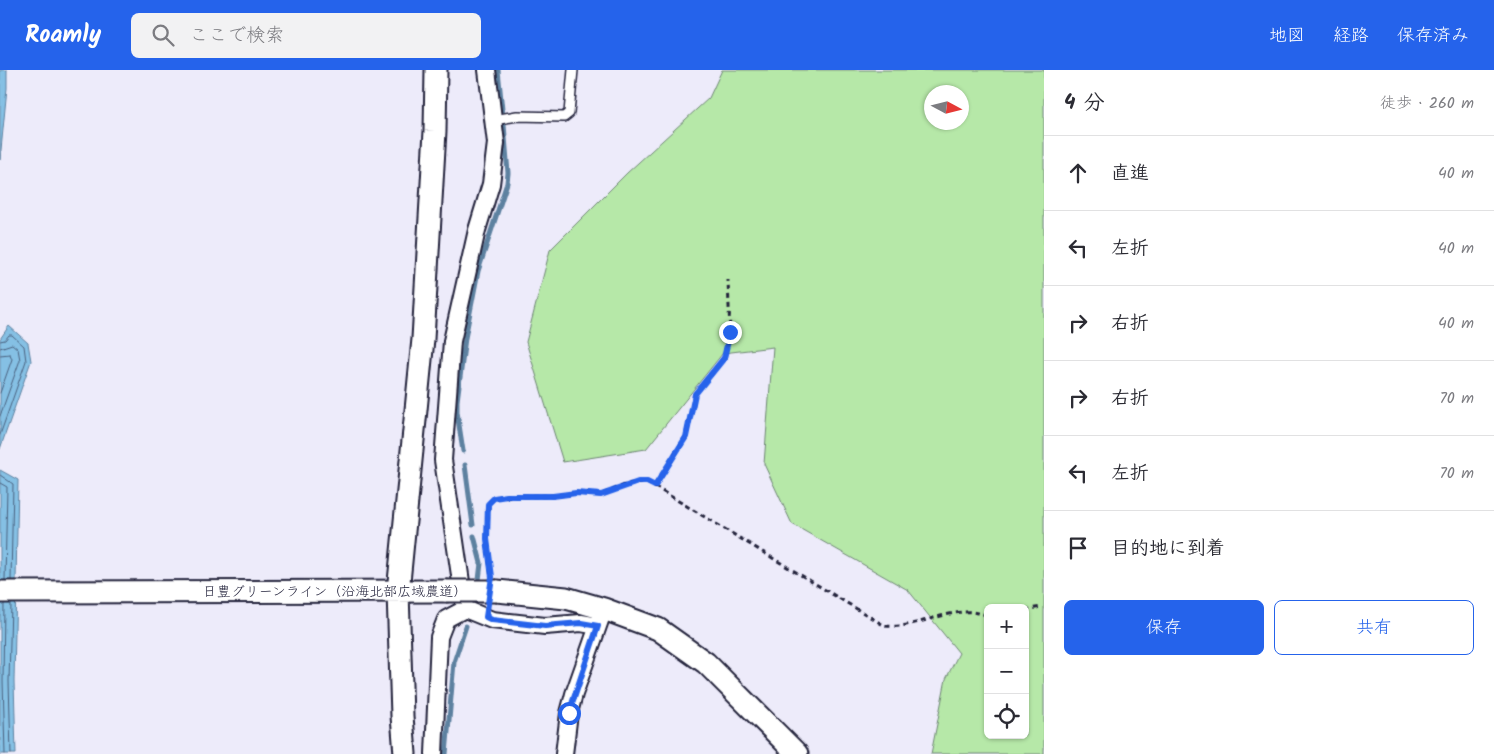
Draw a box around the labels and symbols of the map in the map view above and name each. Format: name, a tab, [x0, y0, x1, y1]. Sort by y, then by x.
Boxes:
north arrow	[924, 85, 969, 130]
route end	[719, 321, 742, 344]
street label: 日豊グリーンライン（沿海北部広域農道）	[203, 581, 467, 603]
route start	[558, 702, 581, 725]

